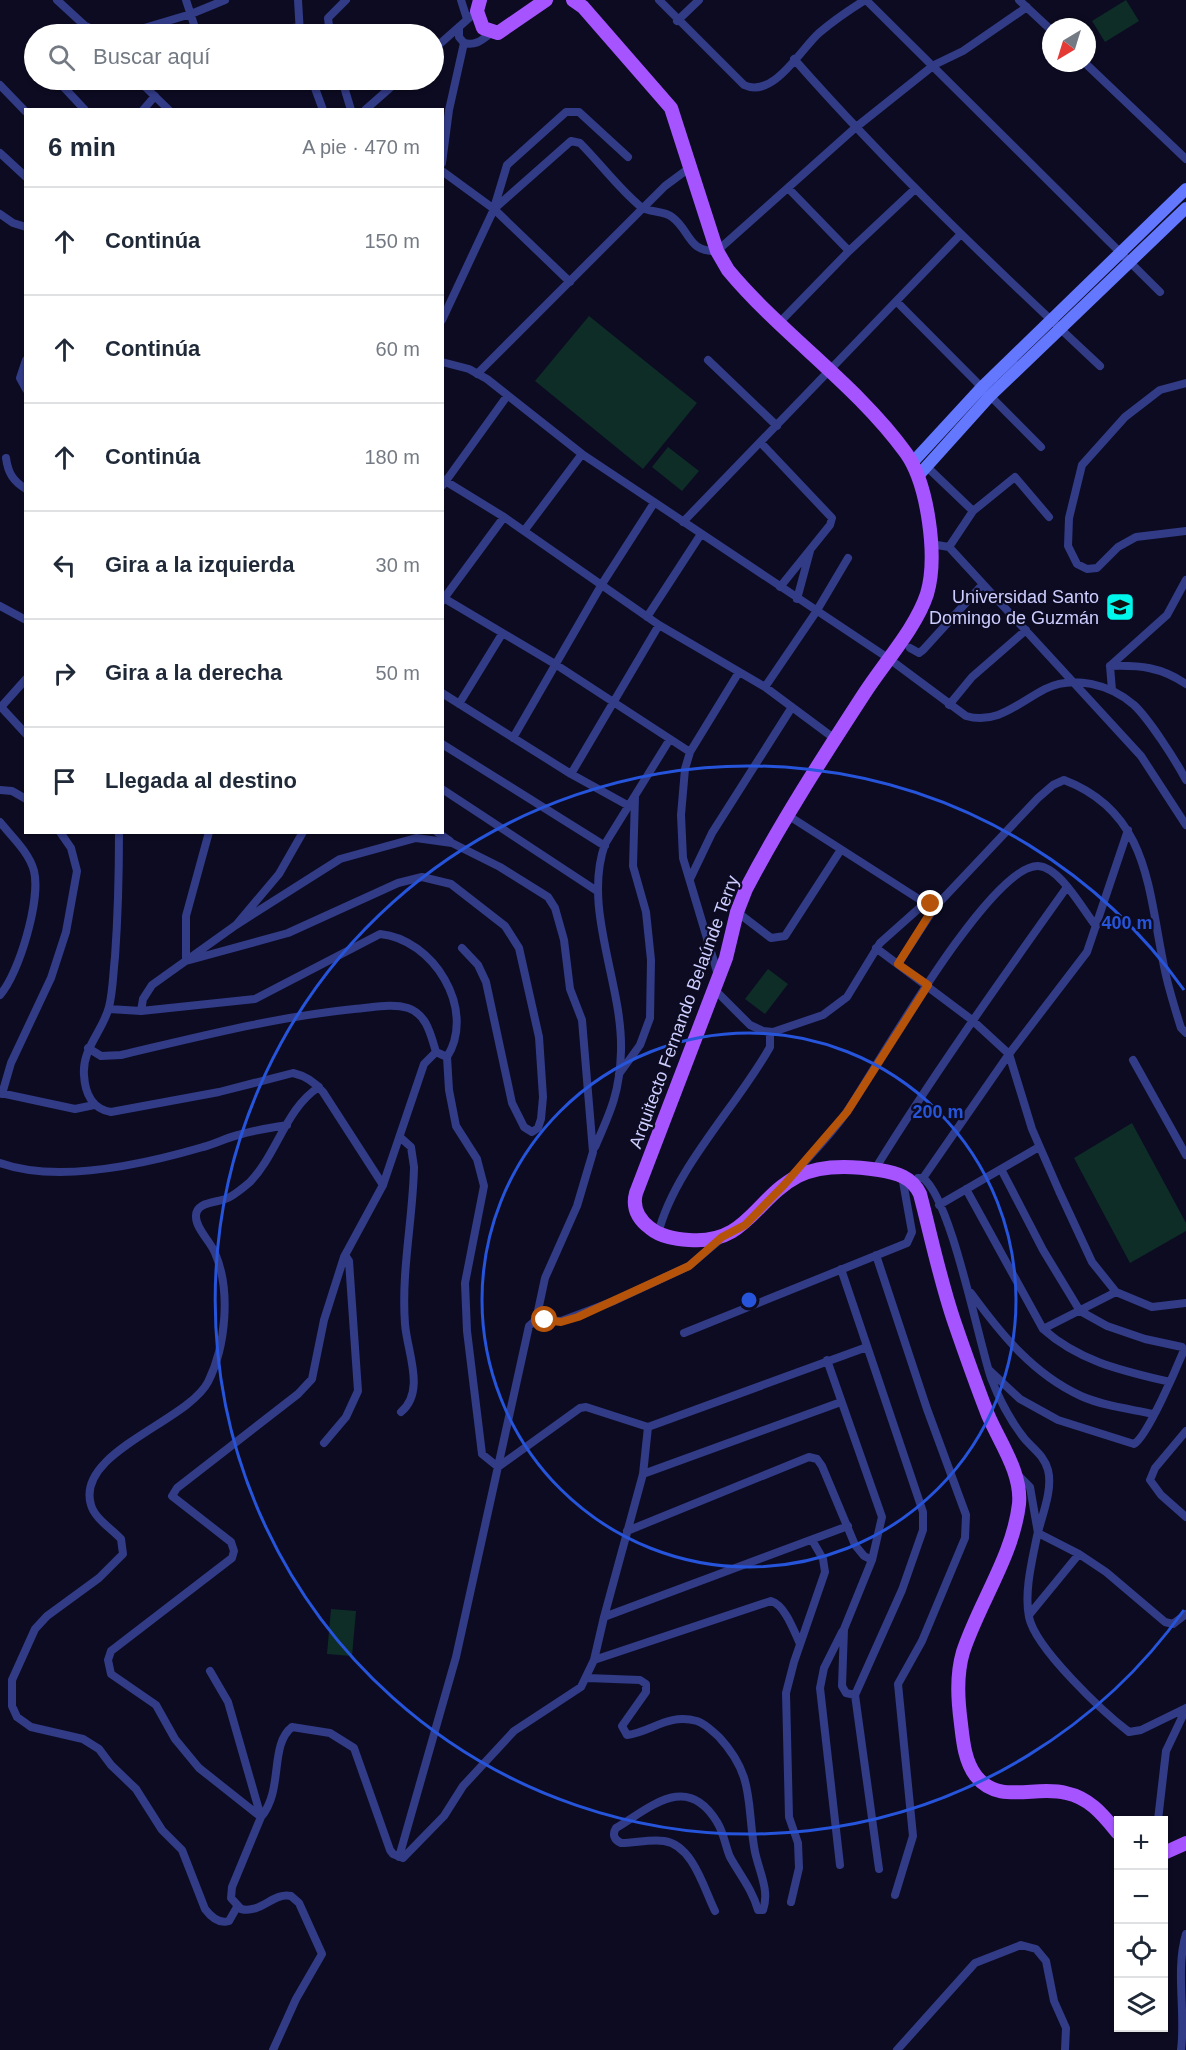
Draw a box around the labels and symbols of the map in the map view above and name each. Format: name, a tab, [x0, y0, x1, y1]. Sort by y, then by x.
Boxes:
north arrow	[1042, 18, 1096, 72]
place label: Universidad Santo Domingo de Guzmán	[929, 587, 1099, 628]
school or university icon: Universidad Santo Domingo de Guzmán	[1104, 591, 1136, 623]
street label: Arquitecto Fernando Belaúnde Terry	[625, 873, 743, 1151]
route end	[917, 890, 943, 916]
text: 400 m	[1101, 913, 1153, 933]
text: 200 m	[912, 1102, 964, 1122]
centre of rings	[739, 1290, 759, 1310]
route start	[531, 1306, 557, 1332]

